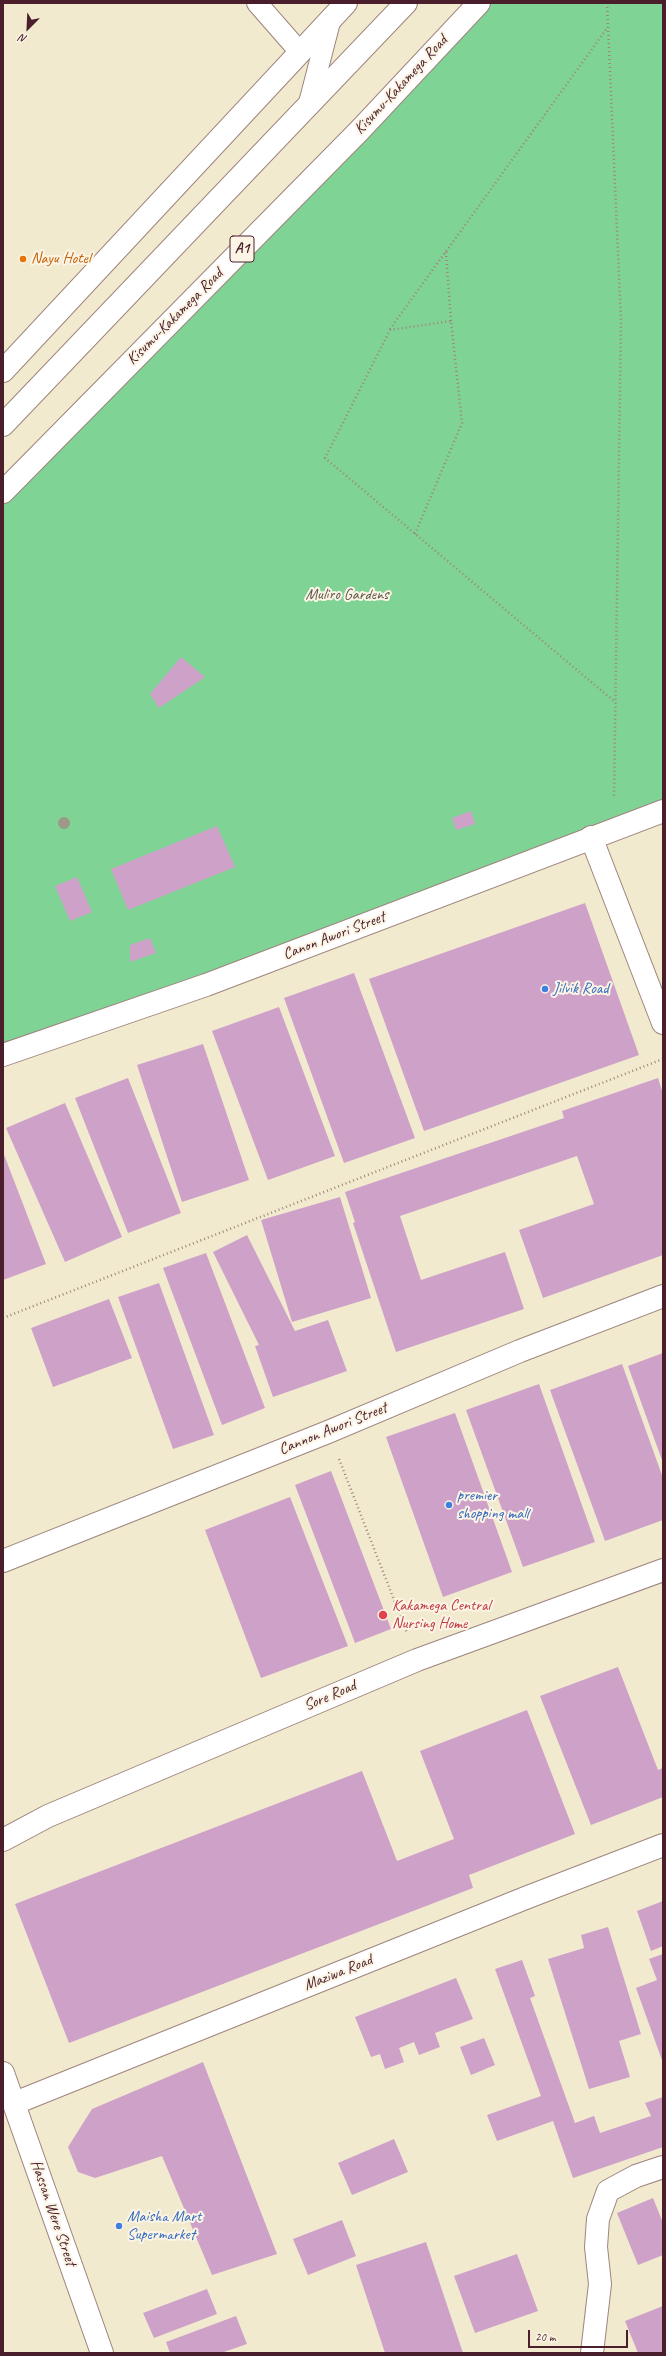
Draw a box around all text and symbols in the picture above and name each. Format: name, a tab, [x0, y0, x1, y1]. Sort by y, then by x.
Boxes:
north arrow	[8, 8, 48, 48]
text: N	[17, 31, 29, 47]
street label: Kisumu-Kakamega Road	[350, 32, 452, 138]
road number: A1	[230, 236, 254, 262]
place label: Nayu Hotel	[31, 249, 90, 269]
marker: Nayu Hotel	[18, 254, 28, 264]
street label: Kisumu-Kakamega Road	[123, 265, 227, 369]
park label: Muliro Gardens	[305, 585, 389, 605]
street label: Canon Awori Street	[280, 908, 388, 964]
place label: Jilvik Road	[553, 979, 609, 999]
marker: Jilvik Road	[540, 984, 550, 994]
street label: Cannon Awori Street	[276, 1399, 390, 1459]
place label: premier shopping mall	[457, 1486, 529, 1524]
marker: premier shopping mall	[444, 1500, 454, 1510]
place label: Kakamega Central Nursing Home	[392, 1596, 490, 1634]
marker: Kakamega Central Nursing Home	[377, 1609, 389, 1621]
street label: Sore Road	[301, 1676, 359, 1716]
street label: Maziwa Road	[301, 1951, 375, 1995]
street label: Hassan Were Street	[26, 2157, 80, 2269]
place label: Maisha Mart Supermarket	[127, 2207, 201, 2245]
marker: Maisha Mart Supermarket	[114, 2221, 124, 2231]
scale bar	[530, 2322, 630, 2348]
text: 20 m	[535, 2329, 555, 2345]

